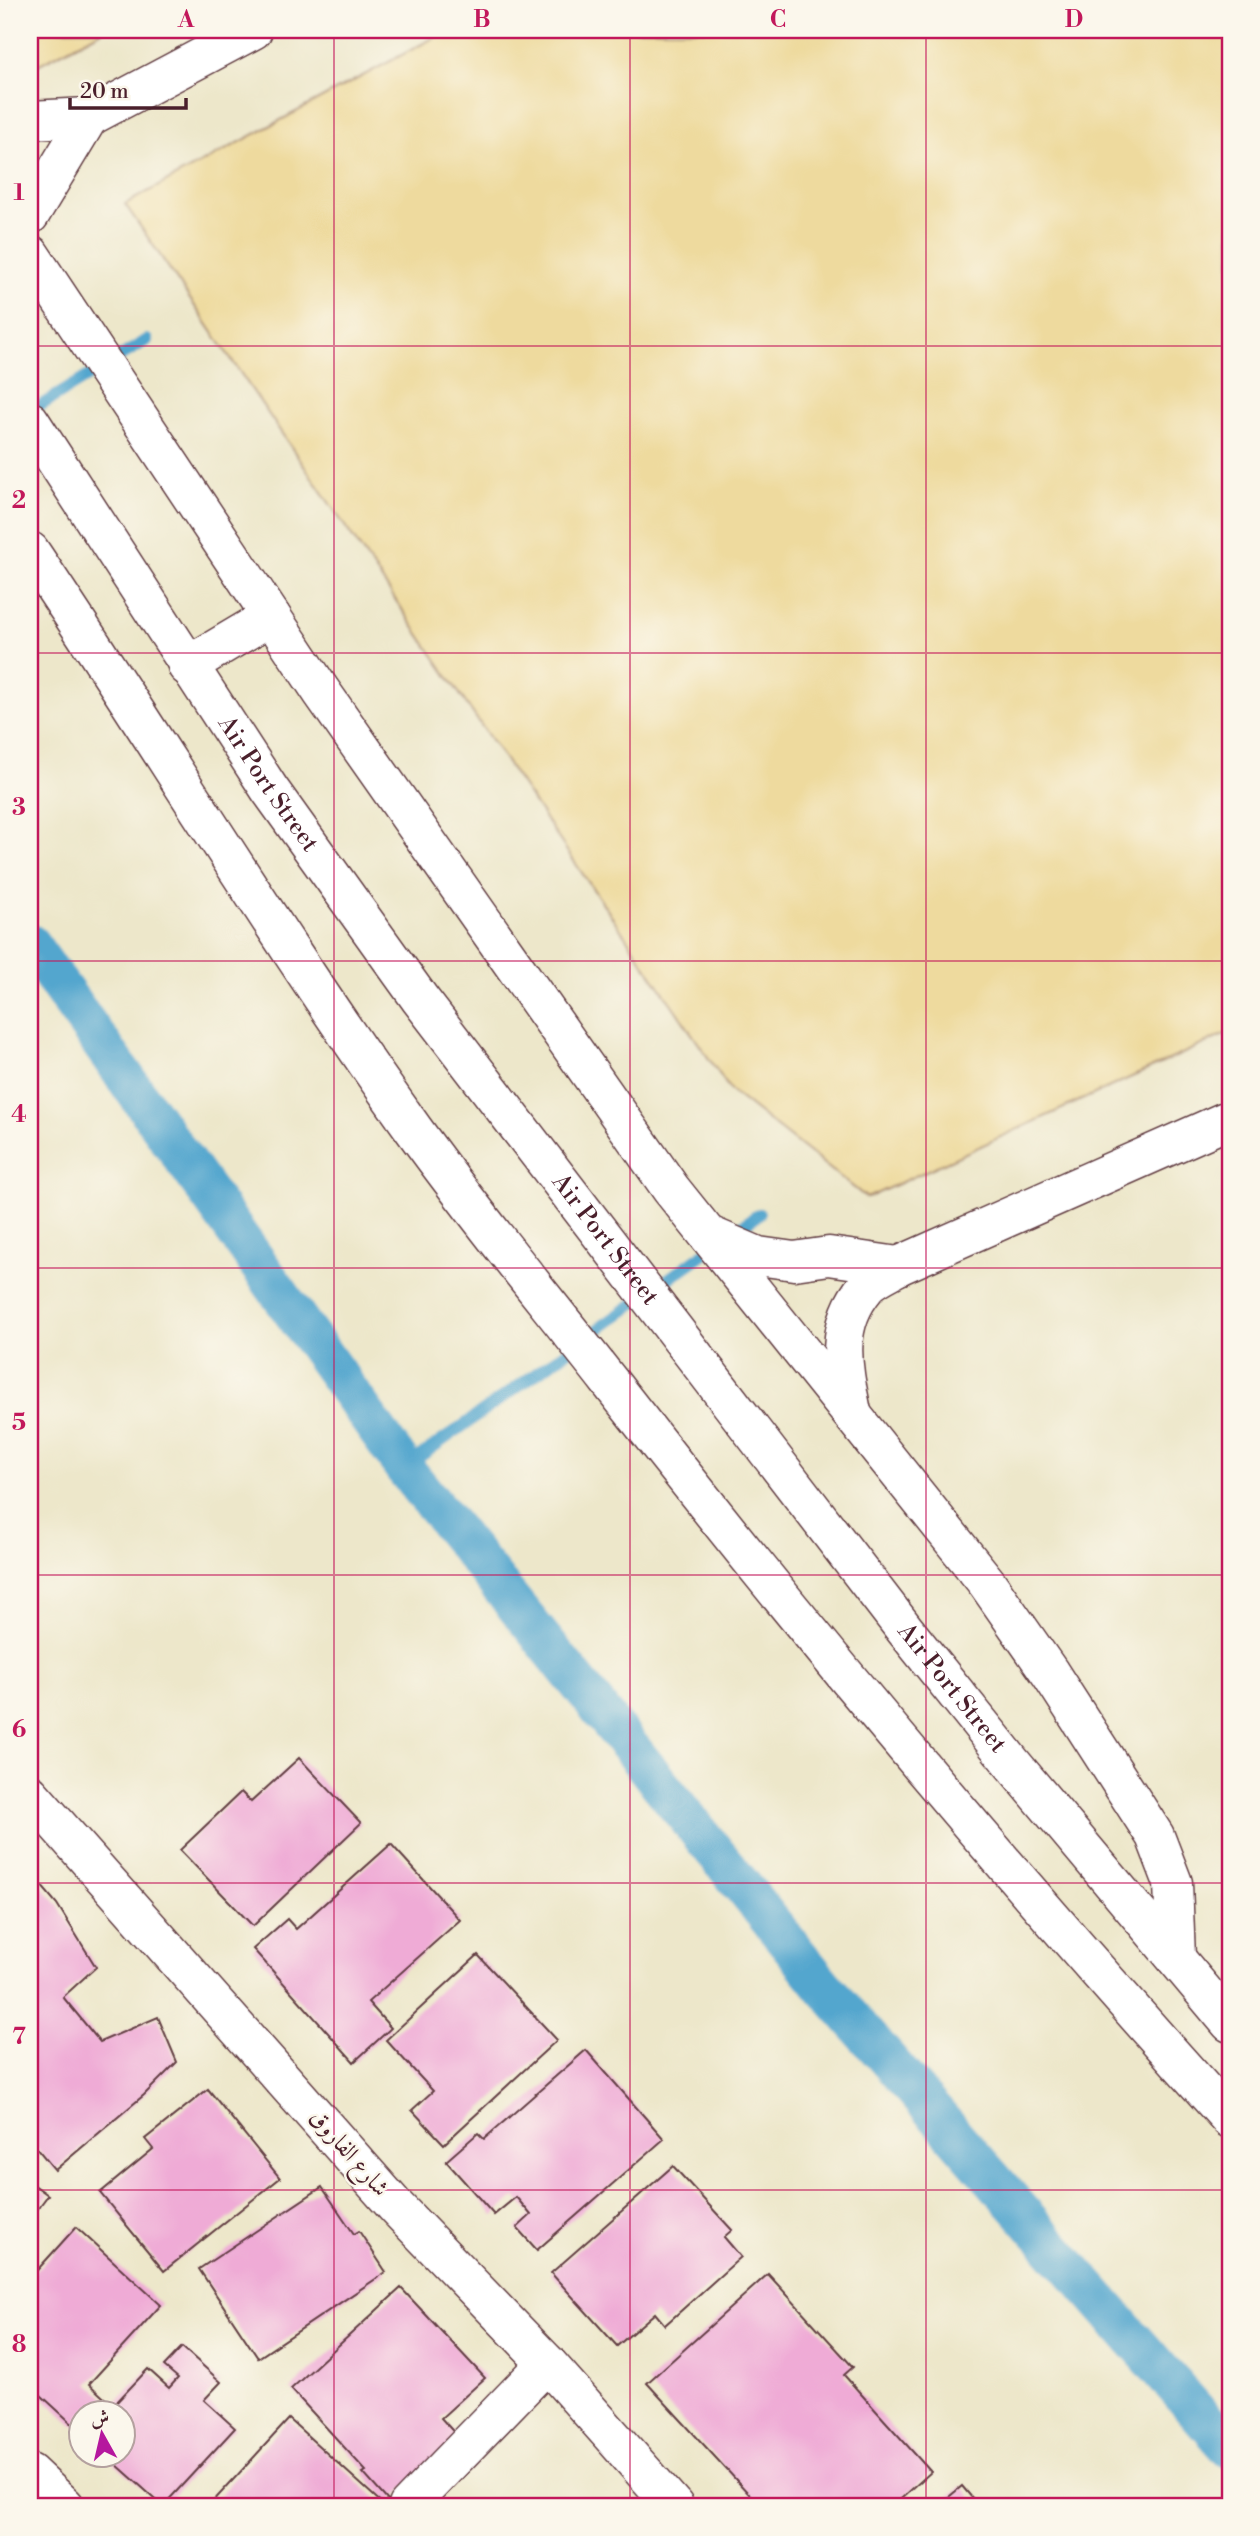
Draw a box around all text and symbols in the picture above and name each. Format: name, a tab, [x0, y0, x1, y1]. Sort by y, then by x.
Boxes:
text: A	[177, 6, 195, 34]
text: B	[473, 6, 491, 34]
text: C	[770, 6, 786, 34]
text: D	[1065, 6, 1083, 34]
scale bar	[70, 66, 186, 110]
text: 20 m	[80, 79, 129, 105]
text: 1	[13, 179, 25, 207]
text: 2	[12, 487, 26, 515]
street label: Air Port Street	[211, 710, 325, 858]
text: 3	[12, 794, 26, 822]
text: 4	[11, 1101, 27, 1129]
street label: Air Port Street	[544, 1167, 665, 1312]
text: 5	[12, 1409, 26, 1437]
street label: Air Port Street	[890, 1617, 1013, 1760]
text: 6	[12, 1716, 26, 1744]
text: 7	[12, 2023, 26, 2051]
street label: شارع الفاروق	[300, 2103, 395, 2206]
text: 8	[12, 2331, 26, 2359]
north arrow	[66, 2400, 136, 2470]
text: ش	[89, 2405, 111, 2431]

